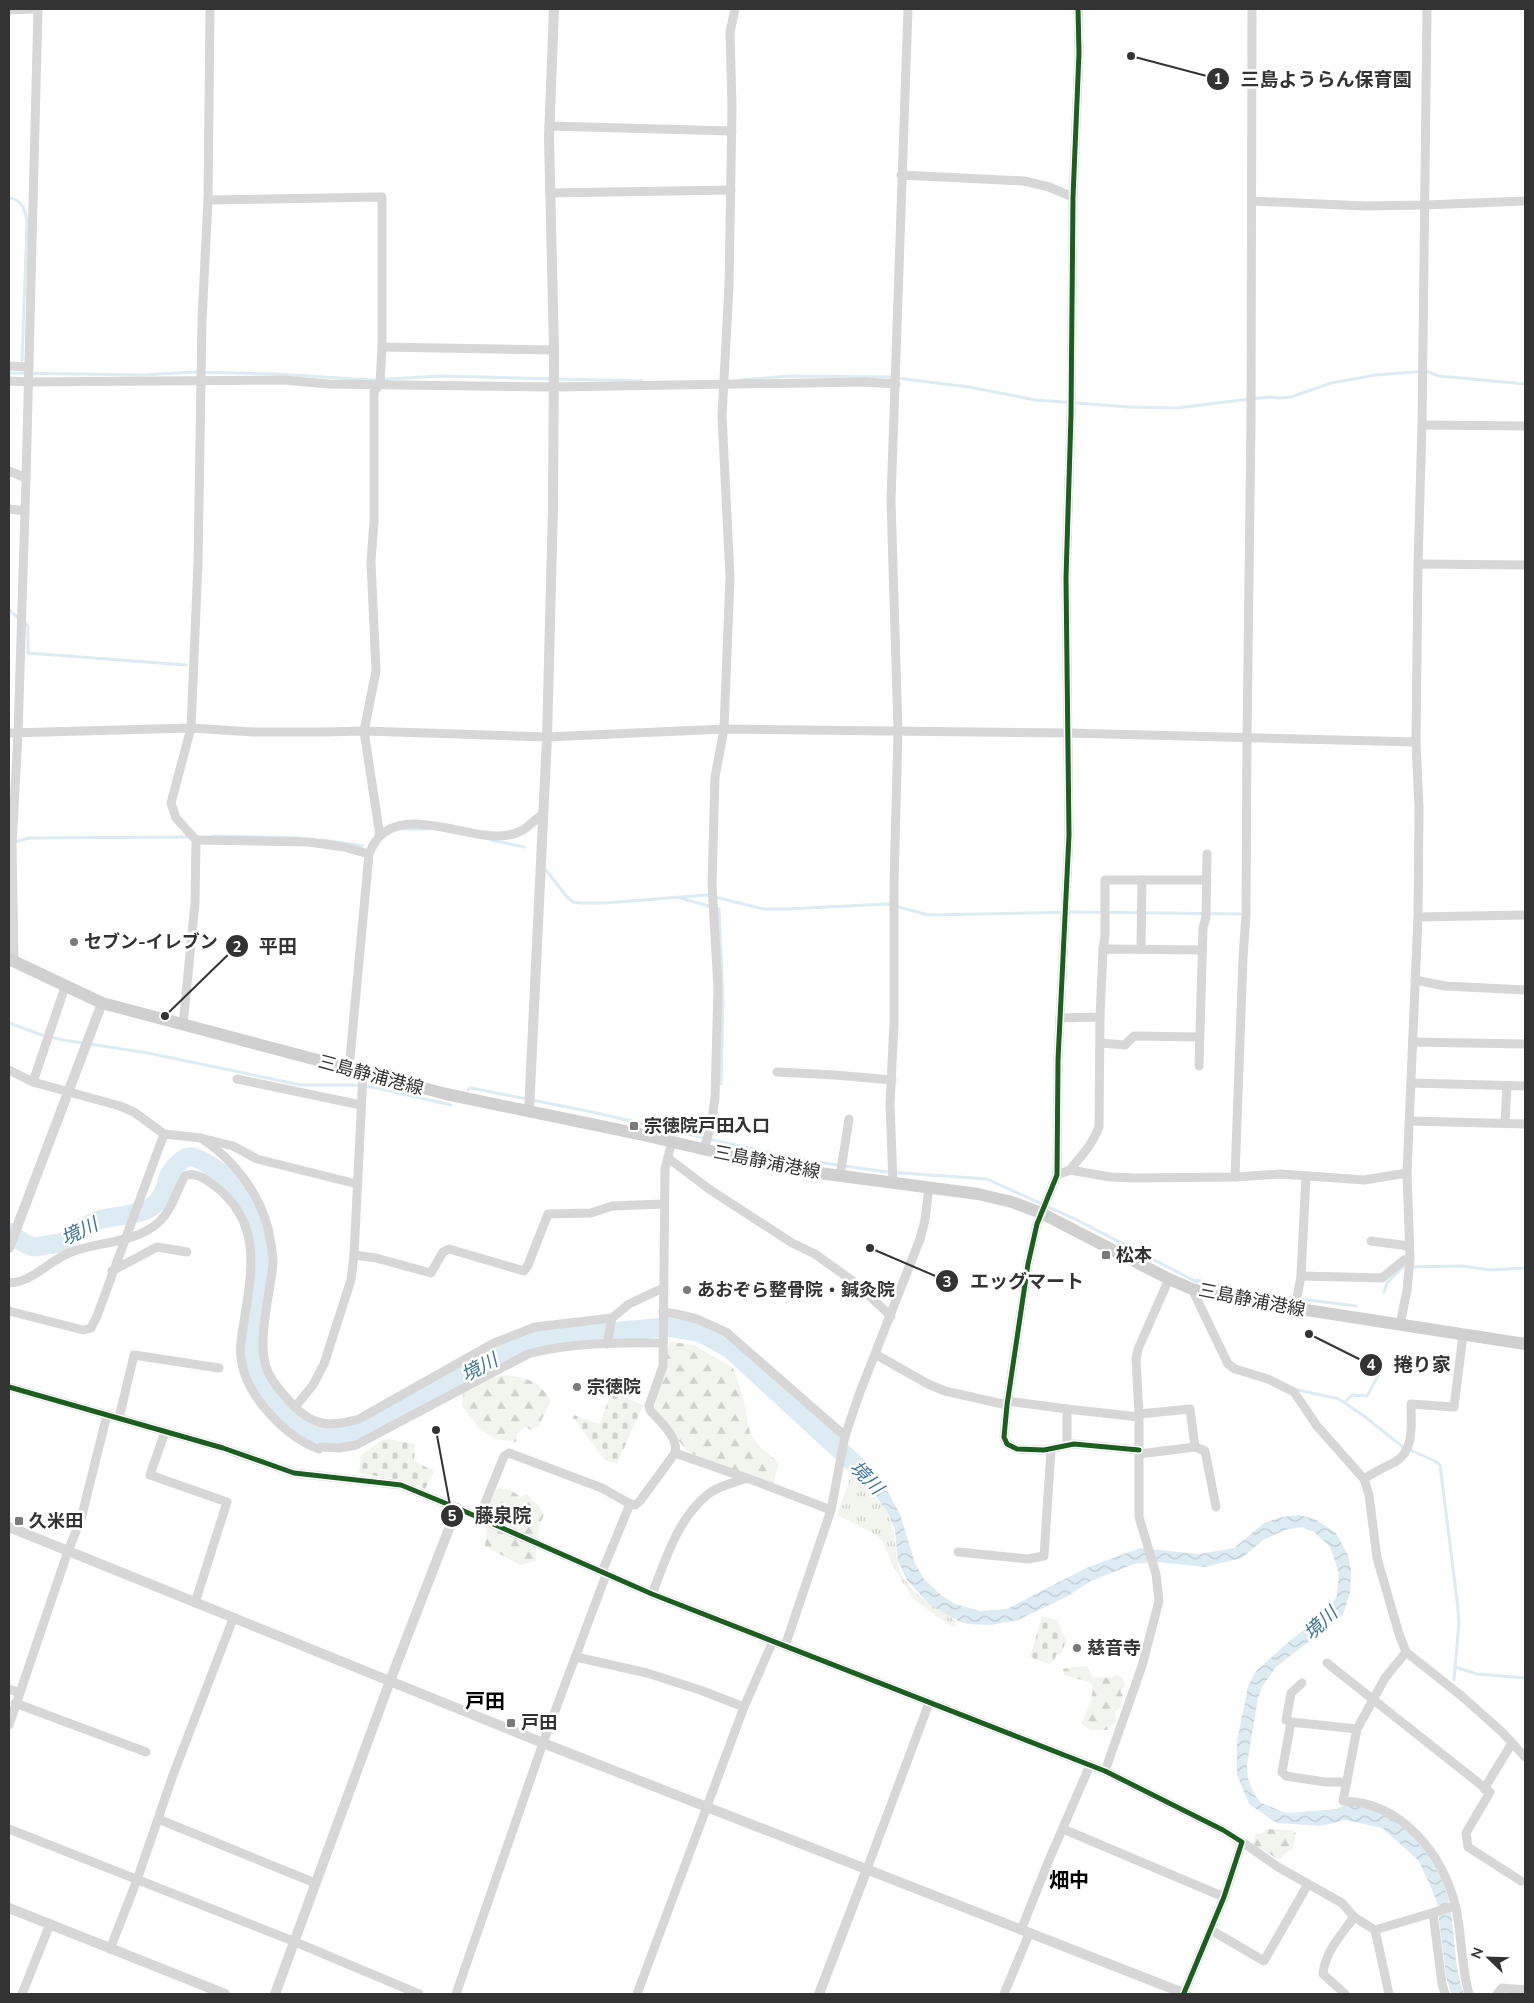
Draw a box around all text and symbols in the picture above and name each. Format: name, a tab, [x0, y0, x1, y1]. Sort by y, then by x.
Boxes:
callout: 三島ようらん保育園	[1206, 62, 1422, 96]
text: 三島ようらん保育園	[1240, 67, 1412, 93]
text: 1	[1213, 69, 1223, 89]
callout: 平田	[224, 929, 307, 963]
place label: セブン-イレブン	[84, 930, 218, 954]
text: 平田	[259, 934, 297, 960]
marker: セブン-イレブン	[68, 936, 80, 948]
text: 2	[232, 937, 242, 957]
street label: 三島静浦港線	[316, 1049, 426, 1101]
place label: 宗徳院戸田入口	[644, 1114, 770, 1138]
marker: 宗徳院戸田入口	[628, 1120, 640, 1132]
street label: 三島静浦港線	[712, 1140, 822, 1184]
water label: 境川	[57, 1211, 104, 1252]
place label: 松本	[1116, 1243, 1152, 1267]
marker: 松本	[1100, 1249, 1112, 1261]
callout: エッグマート	[935, 1264, 1094, 1298]
text: エッグマート	[970, 1269, 1084, 1295]
text: 3	[942, 1272, 952, 1292]
place label: あおぞら整骨院・鍼灸院	[697, 1278, 895, 1302]
street label: 三島静浦港線	[1197, 1278, 1307, 1322]
marker: あおぞら整骨院・鍼灸院	[681, 1284, 693, 1296]
water label: 境川	[457, 1347, 504, 1388]
callout: 捲り家	[1359, 1348, 1461, 1382]
text: 捲り家	[1393, 1352, 1451, 1378]
text: 4	[1366, 1355, 1376, 1375]
place label: 宗徳院	[587, 1375, 641, 1399]
marker: 宗徳院	[571, 1381, 583, 1393]
water label: 境川	[844, 1455, 890, 1502]
callout: 藤泉院	[440, 1499, 542, 1533]
text: 藤泉院	[474, 1503, 532, 1529]
text: 5	[447, 1506, 457, 1526]
place label: 久米田	[29, 1509, 83, 1533]
marker: 久米田	[13, 1515, 25, 1527]
water label: 境川	[1298, 1600, 1345, 1646]
place label: 慈音寺	[1087, 1636, 1141, 1660]
marker: 慈音寺	[1071, 1642, 1083, 1654]
district label: 戸田	[465, 1688, 505, 1715]
place label: 戸田	[521, 1711, 557, 1735]
marker: 戸田	[505, 1717, 517, 1729]
district label: 畑中	[1049, 1867, 1089, 1894]
north arrow	[1464, 1933, 1514, 1983]
text: N	[1467, 1945, 1488, 1962]

